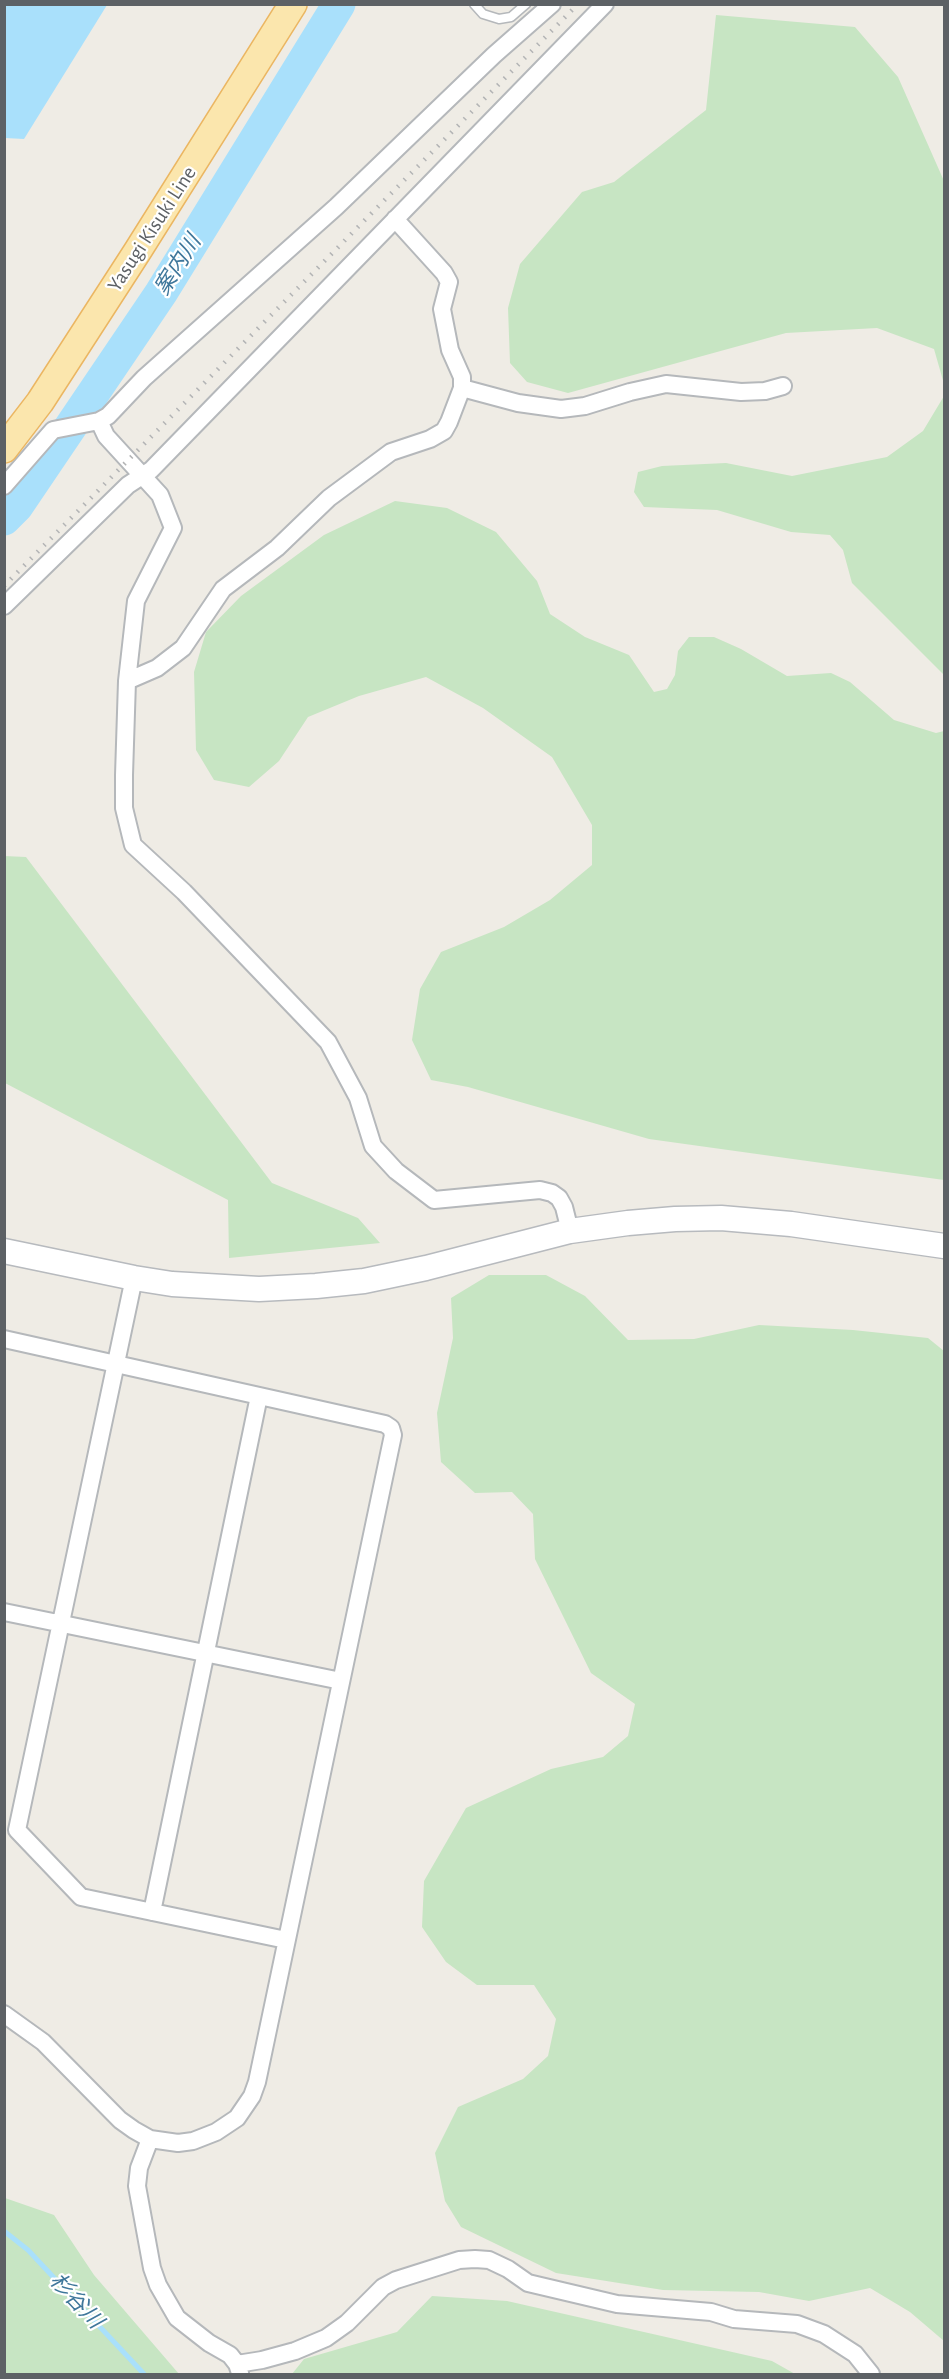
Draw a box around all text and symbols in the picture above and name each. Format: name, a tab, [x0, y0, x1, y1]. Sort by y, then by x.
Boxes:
street label: Yasugi Kisuki Line	[102, 162, 202, 296]
water label: 案内川	[149, 230, 207, 300]
water label: 杉谷川	[44, 2268, 108, 2334]

